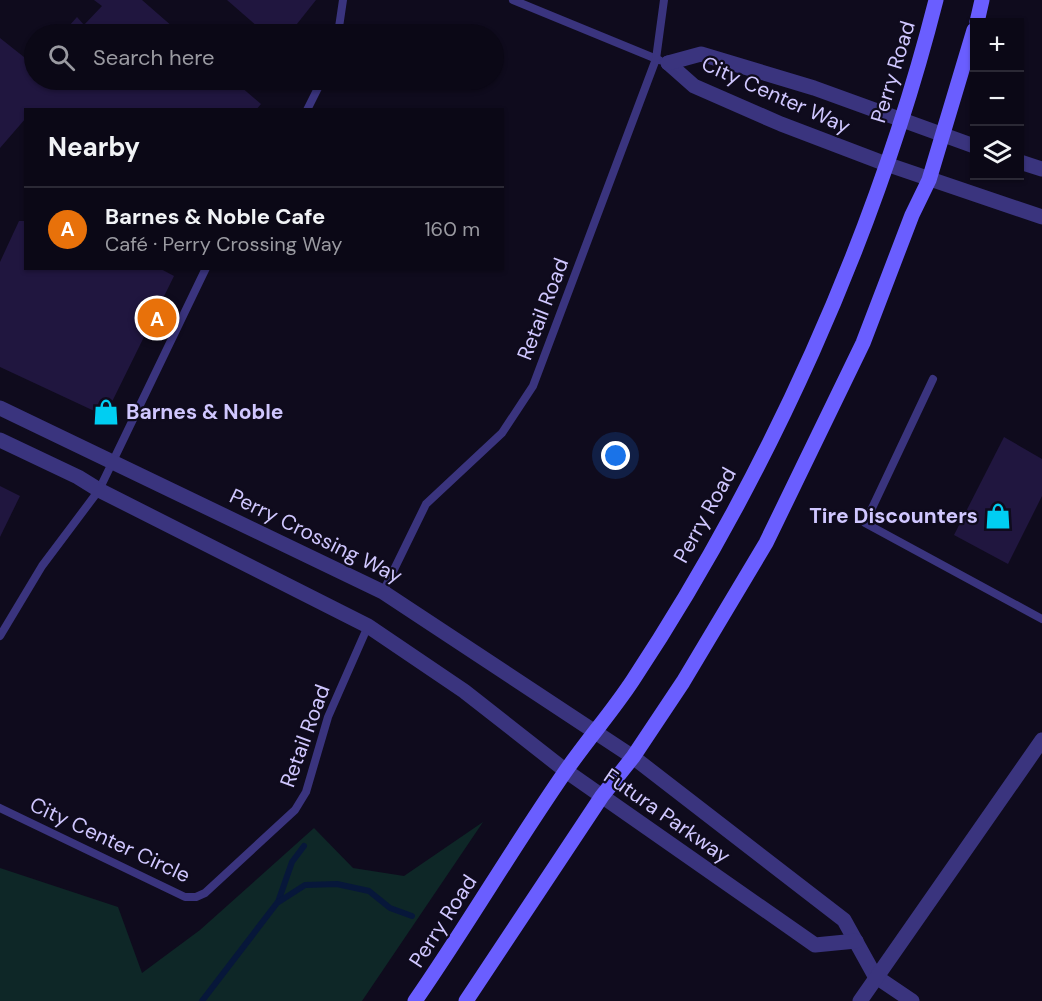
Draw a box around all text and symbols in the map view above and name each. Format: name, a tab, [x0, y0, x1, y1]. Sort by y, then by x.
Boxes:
street label: Perry Road	[864, 18, 922, 126]
map controls	[970, 18, 1024, 180]
button: +	[970, 18, 1024, 72]
search box	[24, 24, 504, 90]
icon: search	[45, 41, 78, 74]
text: Search here	[93, 43, 214, 72]
street label: City Center Way	[697, 50, 855, 140]
button: −	[970, 72, 1024, 126]
button: layers	[970, 126, 1024, 180]
text: Nearby	[48, 130, 140, 164]
text: Barnes & Noble Cafe	[105, 202, 325, 231]
text: A	[60, 216, 75, 242]
text: 160 m	[424, 216, 480, 242]
text: Café · Perry Crossing Way	[105, 231, 342, 257]
street label: Retail Road	[511, 254, 575, 364]
pin: A	[138, 296, 176, 340]
shop icon: Barnes & Noble	[91, 397, 121, 427]
place label: Barnes & Noble	[126, 398, 283, 426]
your location	[601, 441, 630, 470]
street label: Perry Road	[667, 462, 743, 568]
street label: Perry Crossing Way	[225, 482, 407, 590]
shop icon: Tire Discounters	[983, 501, 1013, 531]
place label: Tire Discounters	[809, 502, 978, 530]
street label: Retail Road	[273, 681, 337, 791]
street label: Futura Parkway	[598, 762, 736, 870]
street label: City Center Circle	[25, 791, 195, 889]
street label: Perry Road	[403, 869, 483, 973]

